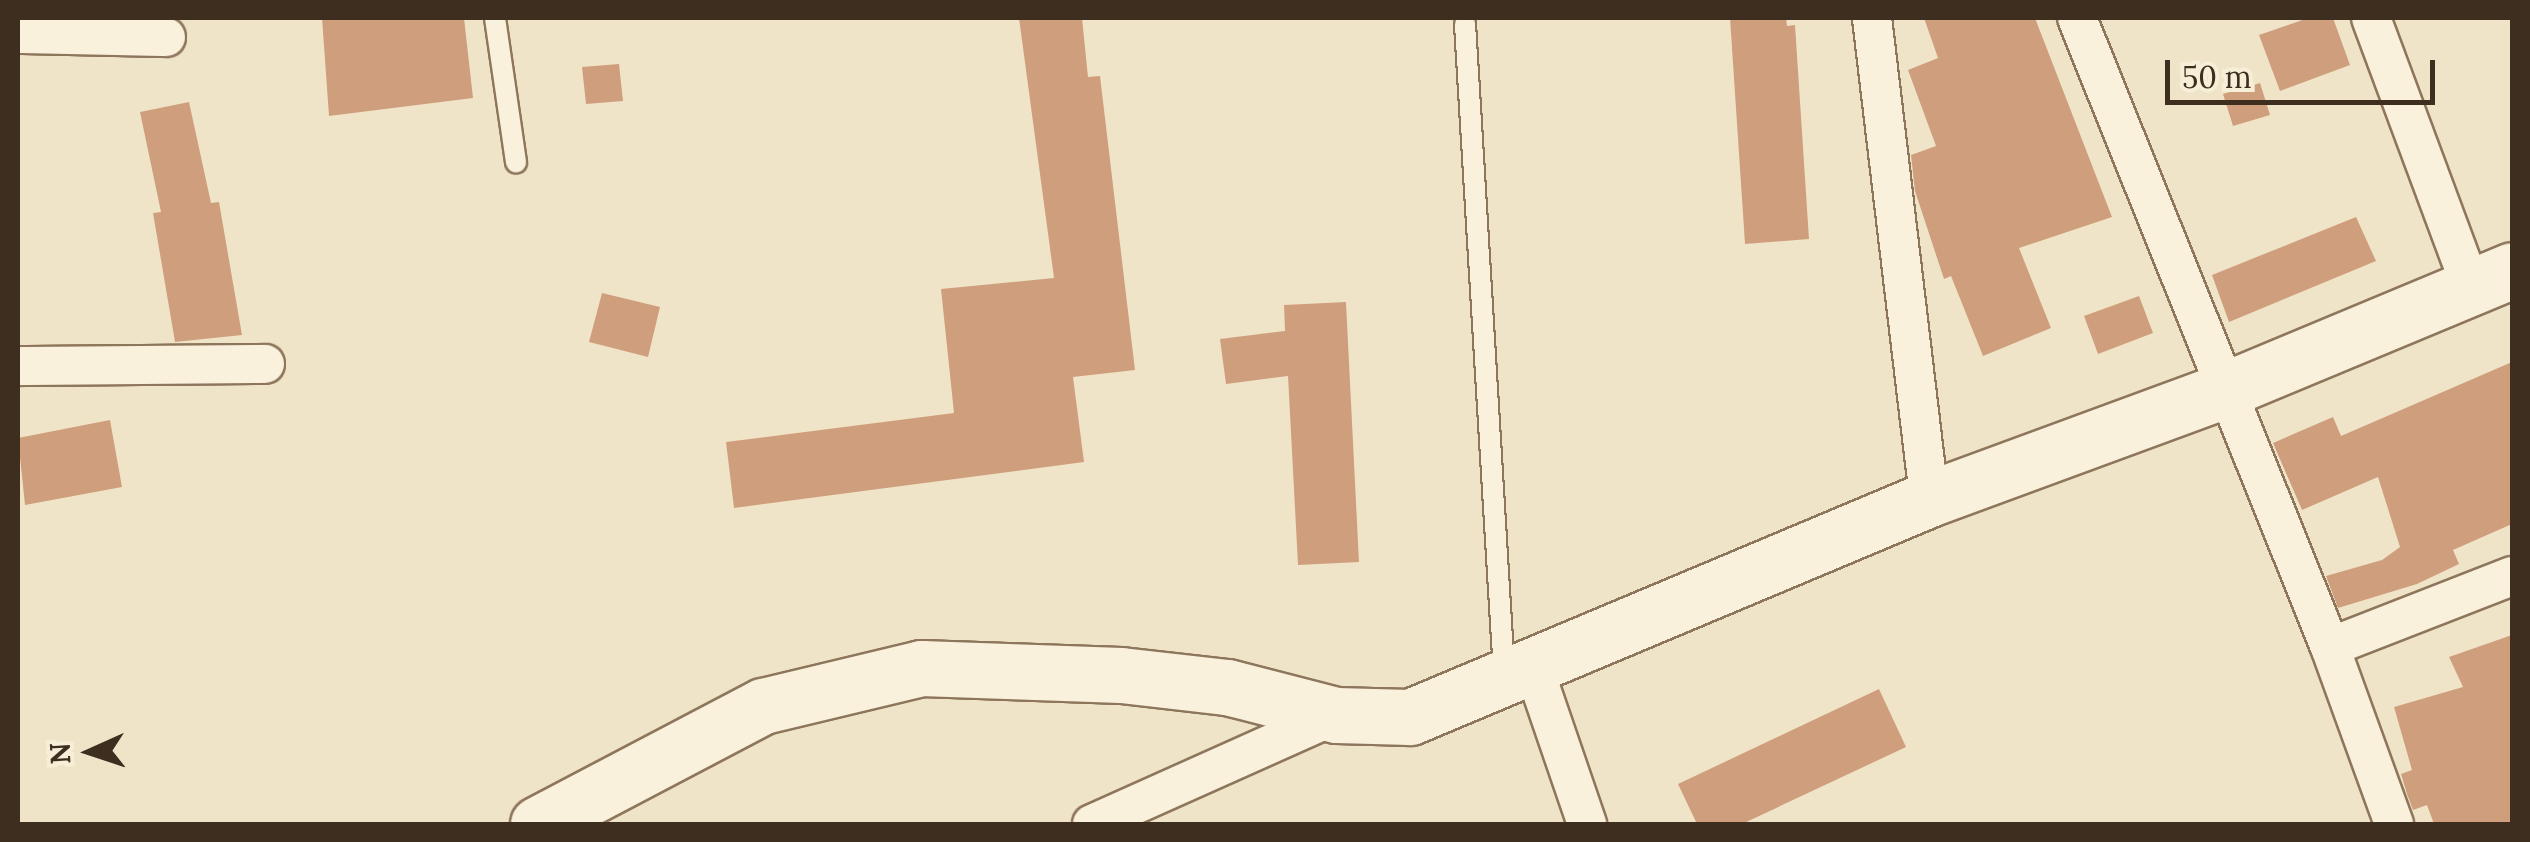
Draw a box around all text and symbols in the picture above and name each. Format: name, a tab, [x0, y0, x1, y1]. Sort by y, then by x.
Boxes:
scale bar	[2170, 40, 2440, 102]
text: 50 m	[2182, 58, 2252, 96]
north arrow	[40, 702, 140, 802]
text: N	[41, 742, 79, 765]

